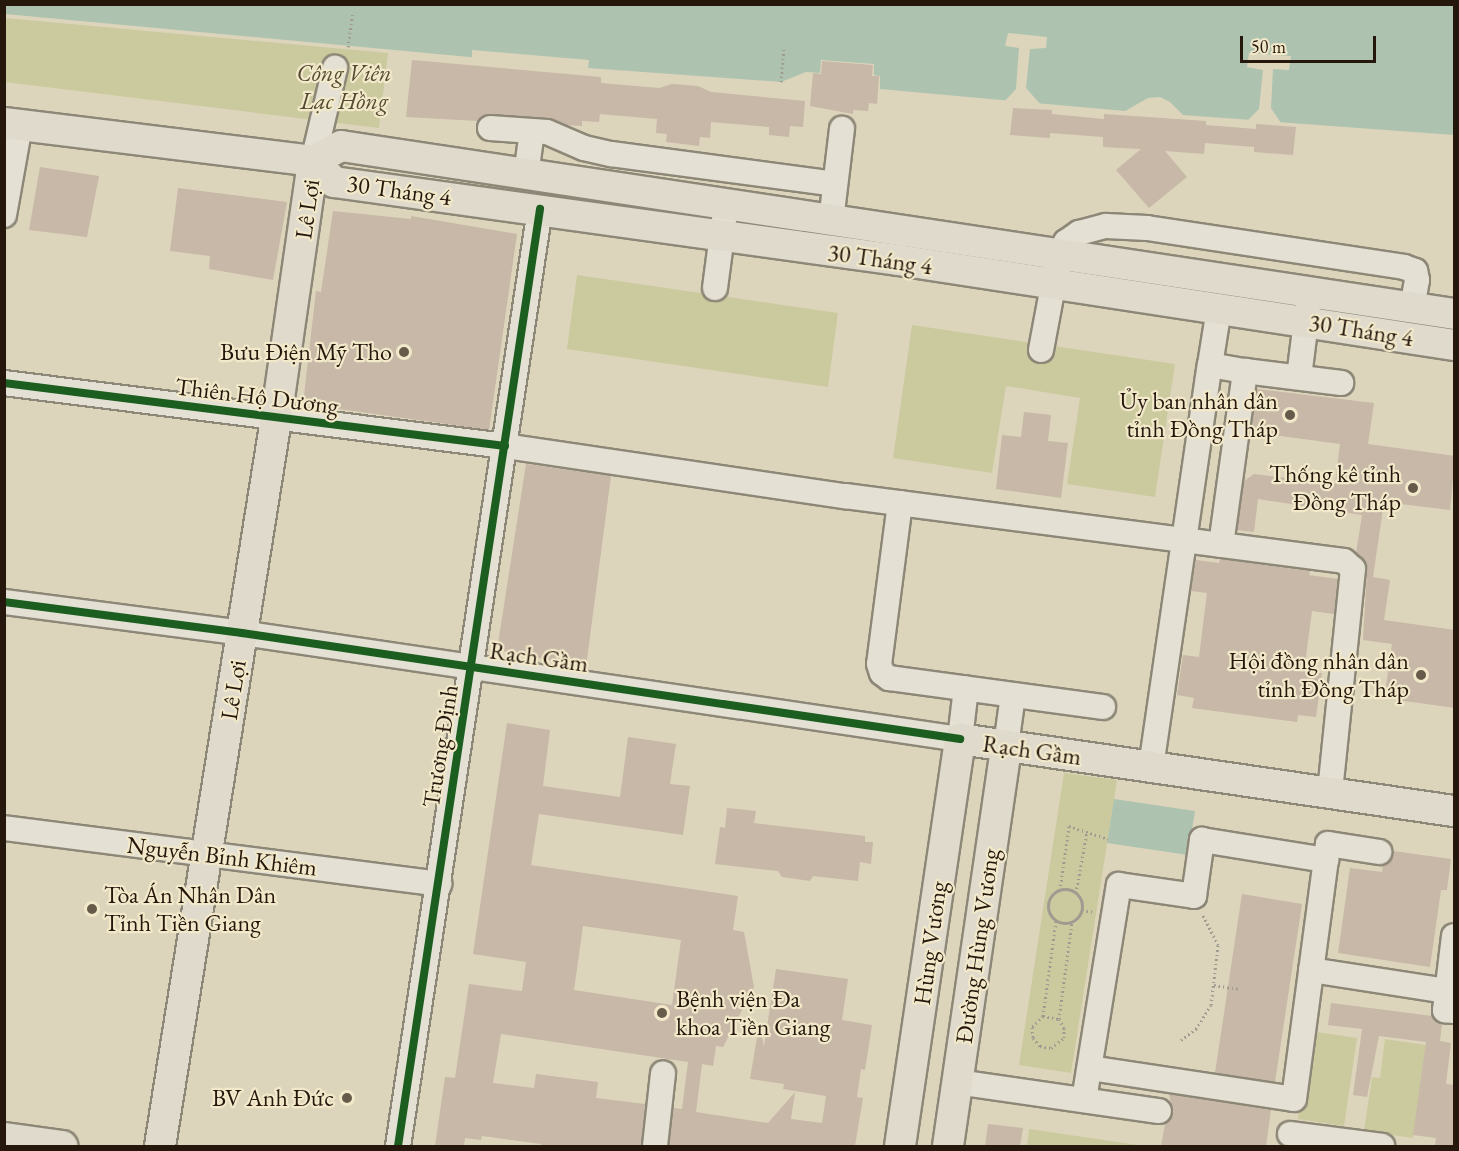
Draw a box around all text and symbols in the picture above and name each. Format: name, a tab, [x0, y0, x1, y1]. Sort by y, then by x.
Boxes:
scale bar	[1243, 24, 1380, 62]
text: 50 m	[1251, 35, 1286, 58]
park label: Công Viên Lạc Hồng	[297, 59, 391, 115]
street label: 30 Tháng 4	[345, 168, 453, 212]
street label: Lê Lợi	[289, 177, 325, 241]
street label: 30 Tháng 4	[826, 237, 934, 281]
street label: 30 Tháng 4	[1307, 308, 1415, 352]
place label: Bưu Điện Mỹ Tho	[220, 338, 392, 366]
marker: Bưu Điện Mỹ Tho	[397, 345, 411, 359]
street label: Thiên Hộ Dương	[174, 372, 340, 420]
place label: Ủy ban nhân dân tỉnh Đồng Tháp	[1120, 387, 1278, 443]
marker: Ủy ban nhân dân tỉnh Đồng Tháp	[1283, 408, 1297, 422]
place label: Thống kê tỉnh Đồng Tháp	[1269, 460, 1401, 516]
marker: Thống kê tỉnh Đồng Tháp	[1406, 481, 1420, 495]
street label: Rạch Gầm	[488, 636, 590, 678]
place label: Hội đồng nhân dân tỉnh Đồng Tháp	[1229, 647, 1409, 703]
street label: Lê Lợi	[214, 658, 252, 722]
marker: Hội đồng nhân dân tỉnh Đồng Tháp	[1414, 668, 1428, 682]
street label: Trương Định	[416, 682, 464, 810]
street label: Rạch Gầm	[981, 729, 1083, 771]
street label: Nguyễn Bỉnh Khiêm	[125, 830, 319, 882]
street label: Đường Hùng Vương	[949, 847, 1005, 1045]
street label: Hùng Vương	[907, 879, 953, 1007]
place label: Tòa Án Nhân Dân Tỉnh Tiền Giang	[104, 881, 276, 937]
marker: Tòa Án Nhân Dân Tỉnh Tiền Giang	[85, 902, 99, 916]
place label: Bệnh viện Đa khoa Tiền Giang	[676, 985, 830, 1041]
marker: Bệnh viện Đa khoa Tiền Giang	[653, 1004, 671, 1022]
place label: BV Anh Đức	[212, 1084, 334, 1112]
marker: BV Anh Đức	[338, 1089, 356, 1107]

